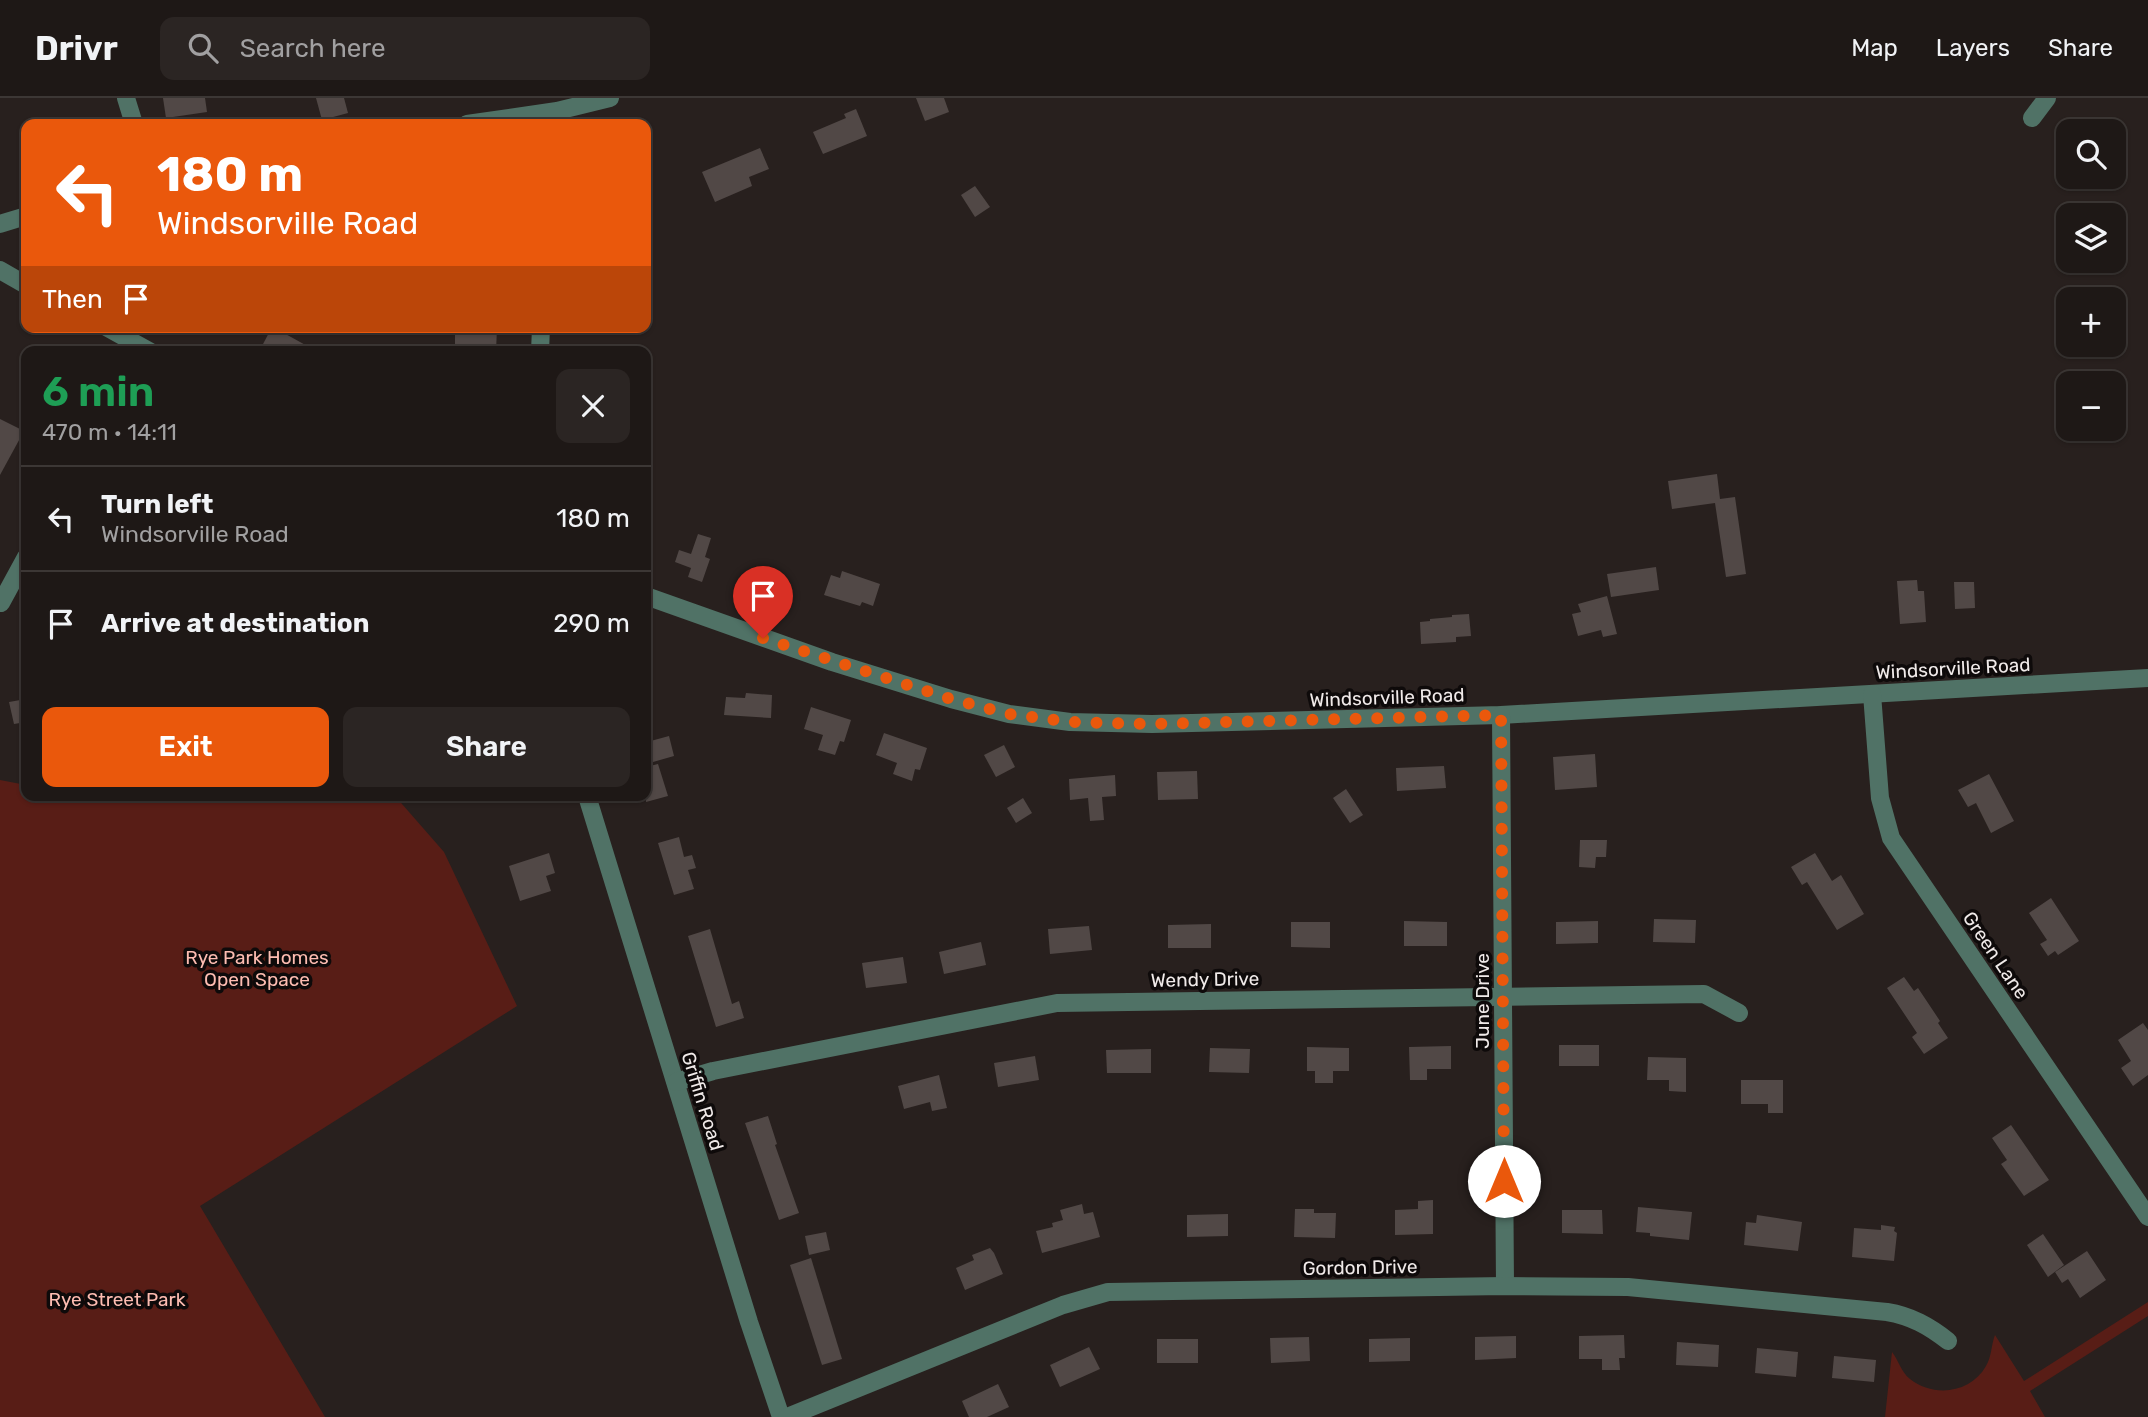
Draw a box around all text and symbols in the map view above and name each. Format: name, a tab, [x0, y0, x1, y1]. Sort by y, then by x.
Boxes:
search box	[160, 17, 650, 80]
text: Drivr	[35, 29, 118, 68]
icon: search	[184, 29, 222, 67]
text: Search here	[240, 33, 386, 64]
text: Map	[1851, 34, 1898, 62]
text: Layers	[1936, 34, 2010, 62]
text: Share	[2048, 34, 2113, 62]
map controls	[2056, 119, 2126, 441]
button: search	[2056, 119, 2126, 189]
text: 180 m	[157, 145, 303, 203]
icon: left	[42, 147, 133, 238]
button: layers	[2056, 203, 2126, 273]
text: Windsorville Road	[157, 204, 418, 242]
icon: arrive	[117, 280, 155, 318]
text: Then	[42, 284, 103, 315]
button: +	[2056, 287, 2126, 357]
text: 6 min	[42, 367, 154, 417]
button: close	[556, 369, 630, 443]
button: −	[2056, 371, 2126, 441]
text: 470 m · 14:11	[42, 418, 177, 446]
text: Turn left	[101, 489, 213, 520]
icon: left	[42, 500, 80, 538]
text: 180 m	[556, 503, 630, 534]
text: Windsorville Road	[101, 520, 289, 548]
pin	[733, 566, 793, 638]
icon: arrive	[744, 577, 782, 615]
icon: arrive	[42, 605, 80, 643]
text: Arrive at destination	[101, 608, 369, 639]
text: 290 m	[553, 608, 630, 639]
street label: Windsorville Road	[1875, 653, 2031, 684]
street label: Windsorville Road	[1309, 683, 1465, 712]
button: Exit	[42, 707, 329, 787]
button: Share	[343, 707, 630, 787]
street label: Green Lane	[1958, 907, 2033, 1003]
park label: Rye Park Homes Open Space	[185, 946, 329, 991]
street label: June Drive	[1471, 953, 1494, 1049]
street label: Wendy Drive	[1150, 967, 1260, 992]
street label: Griffin Road	[677, 1049, 728, 1153]
position arrow	[1467, 1144, 1541, 1218]
street label: Gordon Drive	[1302, 1255, 1418, 1280]
park label: Rye Street Park	[49, 1288, 186, 1311]

